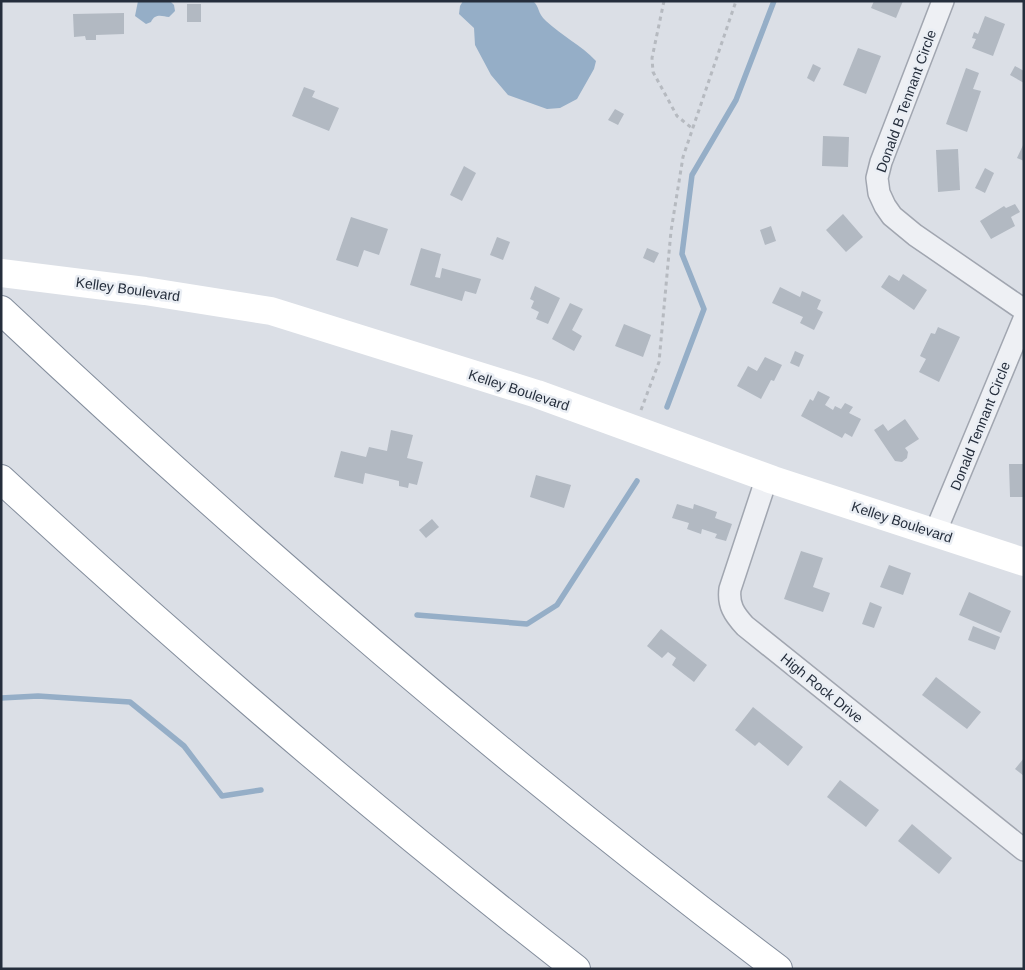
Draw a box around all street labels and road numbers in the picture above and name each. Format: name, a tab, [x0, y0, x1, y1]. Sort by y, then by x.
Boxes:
street label: Donald B Tennant Circle	[873, 27, 939, 175]
street label: Kelley Boulevard	[75, 274, 181, 304]
street label: Donald Tennant Circle	[947, 359, 1013, 493]
street label: Kelley Boulevard	[467, 366, 571, 414]
street label: Kelley Boulevard	[850, 498, 954, 546]
street label: High Rock Drive	[778, 650, 866, 726]

